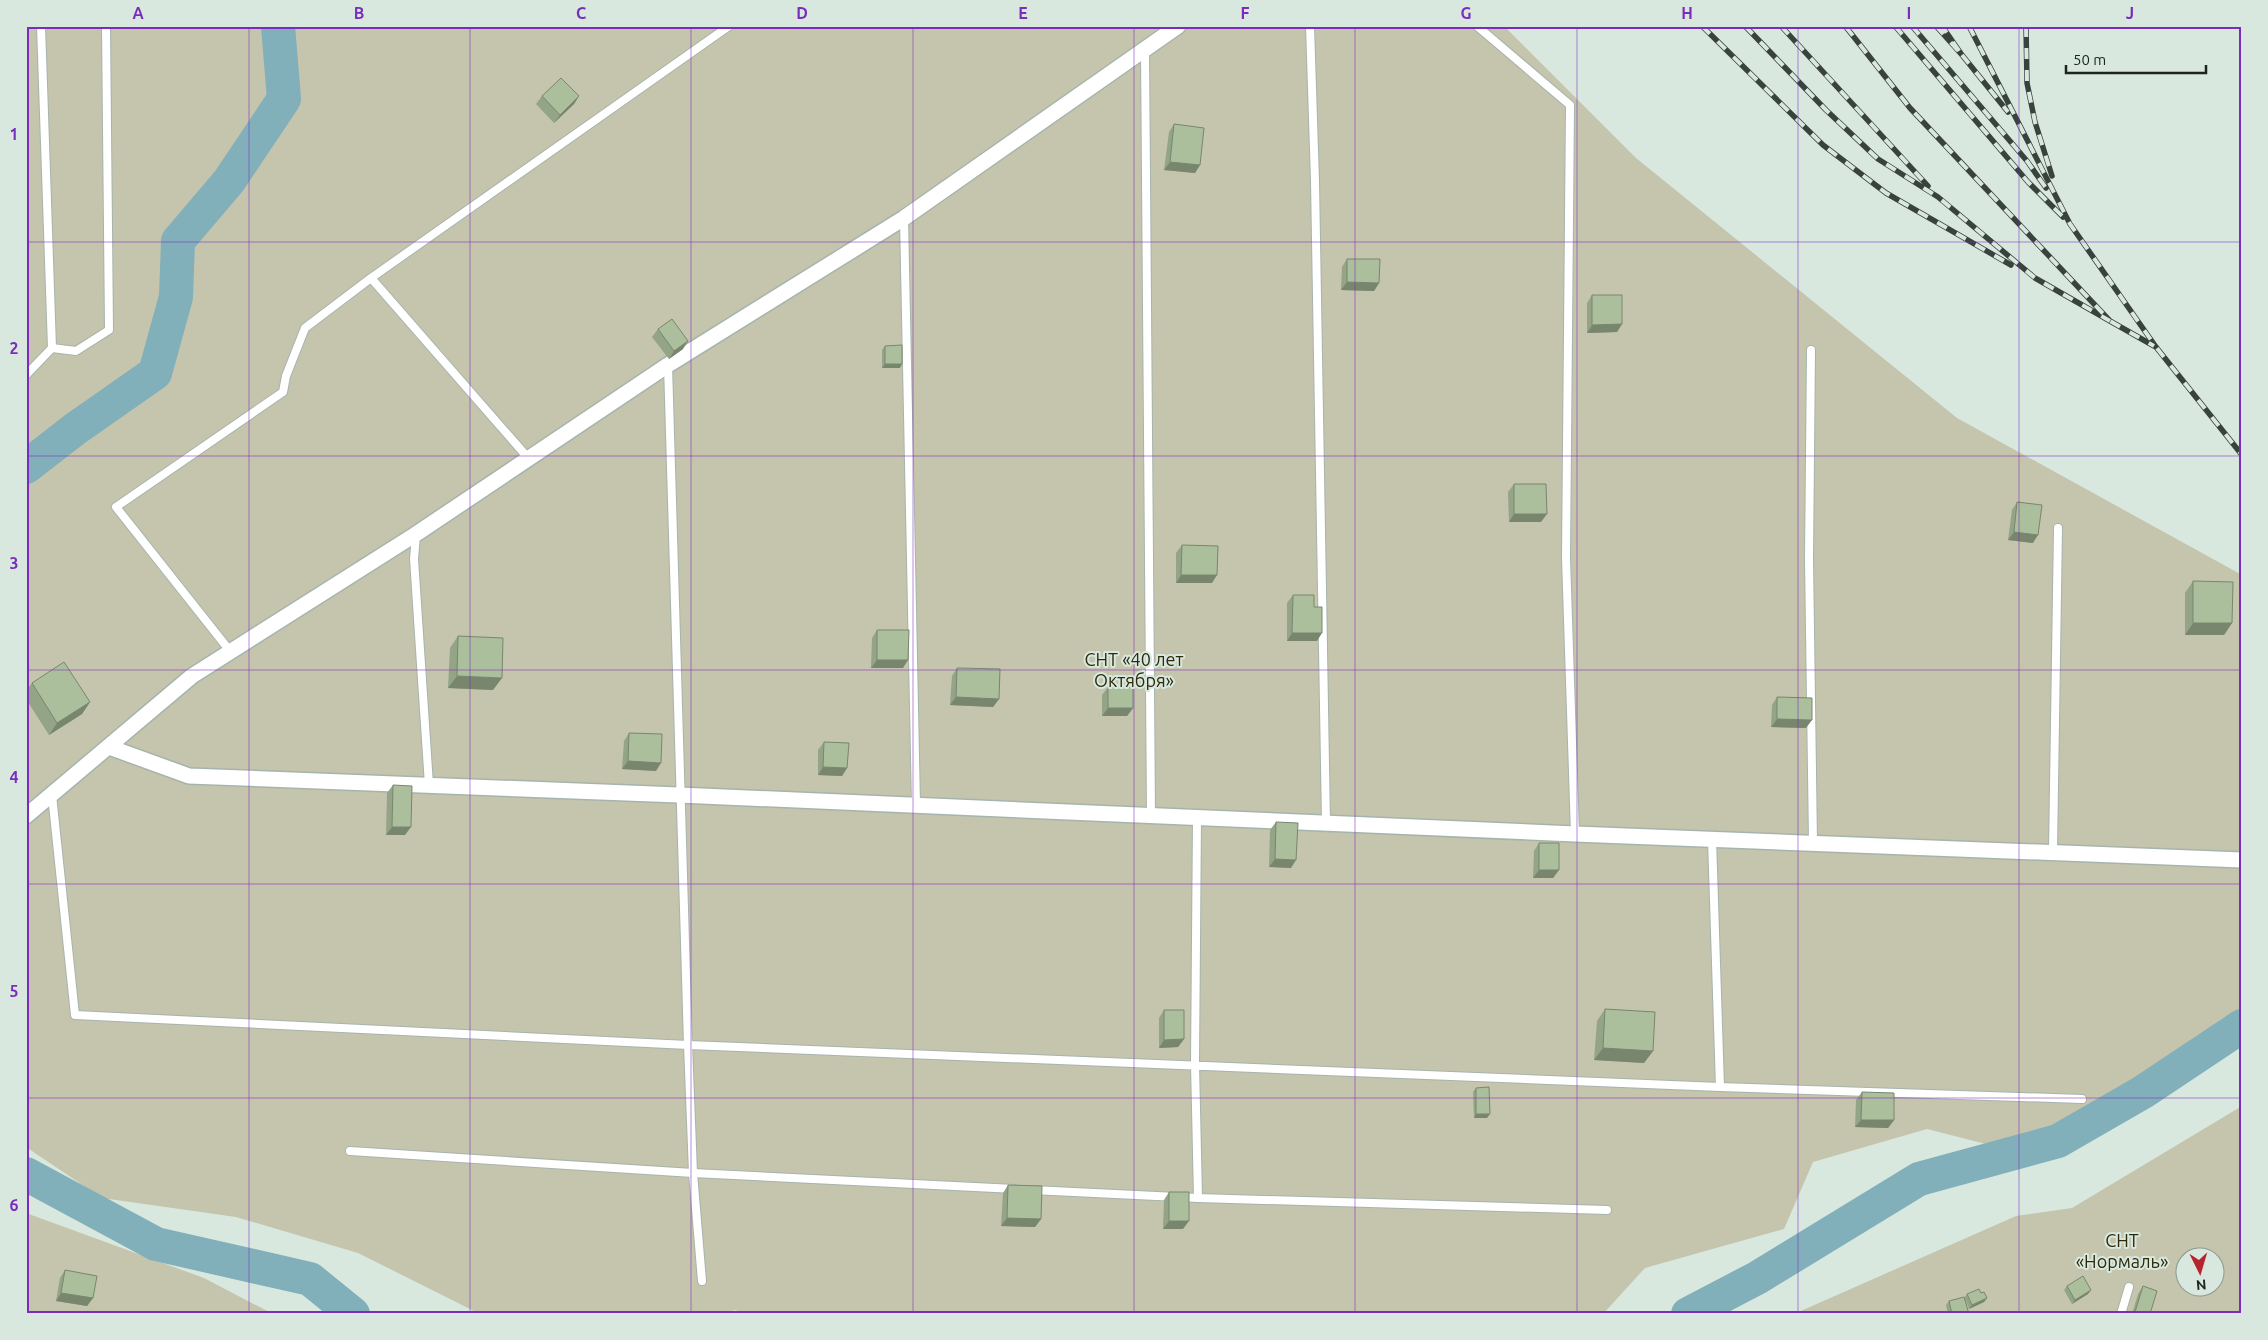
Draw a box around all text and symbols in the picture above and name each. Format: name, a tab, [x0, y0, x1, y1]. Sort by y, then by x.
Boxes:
text: A	[132, 4, 144, 22]
text: B	[354, 4, 364, 22]
text: C	[576, 4, 586, 22]
text: D	[796, 4, 808, 22]
text: E	[1018, 4, 1028, 22]
text: F	[1241, 4, 1250, 22]
text: G	[1460, 4, 1472, 22]
text: H	[1681, 4, 1693, 22]
text: I	[1907, 4, 1911, 22]
text: J	[2126, 4, 2134, 22]
scale bar	[2066, 42, 2206, 74]
text: 50 m	[2073, 51, 2106, 68]
text: 1	[9, 125, 19, 143]
text: 2	[9, 339, 19, 357]
text: 3	[9, 554, 19, 572]
park label: СНТ «40 лет Октября»	[1084, 649, 1184, 690]
text: 4	[9, 768, 19, 786]
text: 5	[9, 982, 19, 1000]
text: 6	[9, 1196, 19, 1214]
park label: СНТ «Нормаль»	[2076, 1230, 2168, 1271]
north arrow	[2176, 1248, 2226, 1298]
text: N	[2195, 1277, 2207, 1293]

